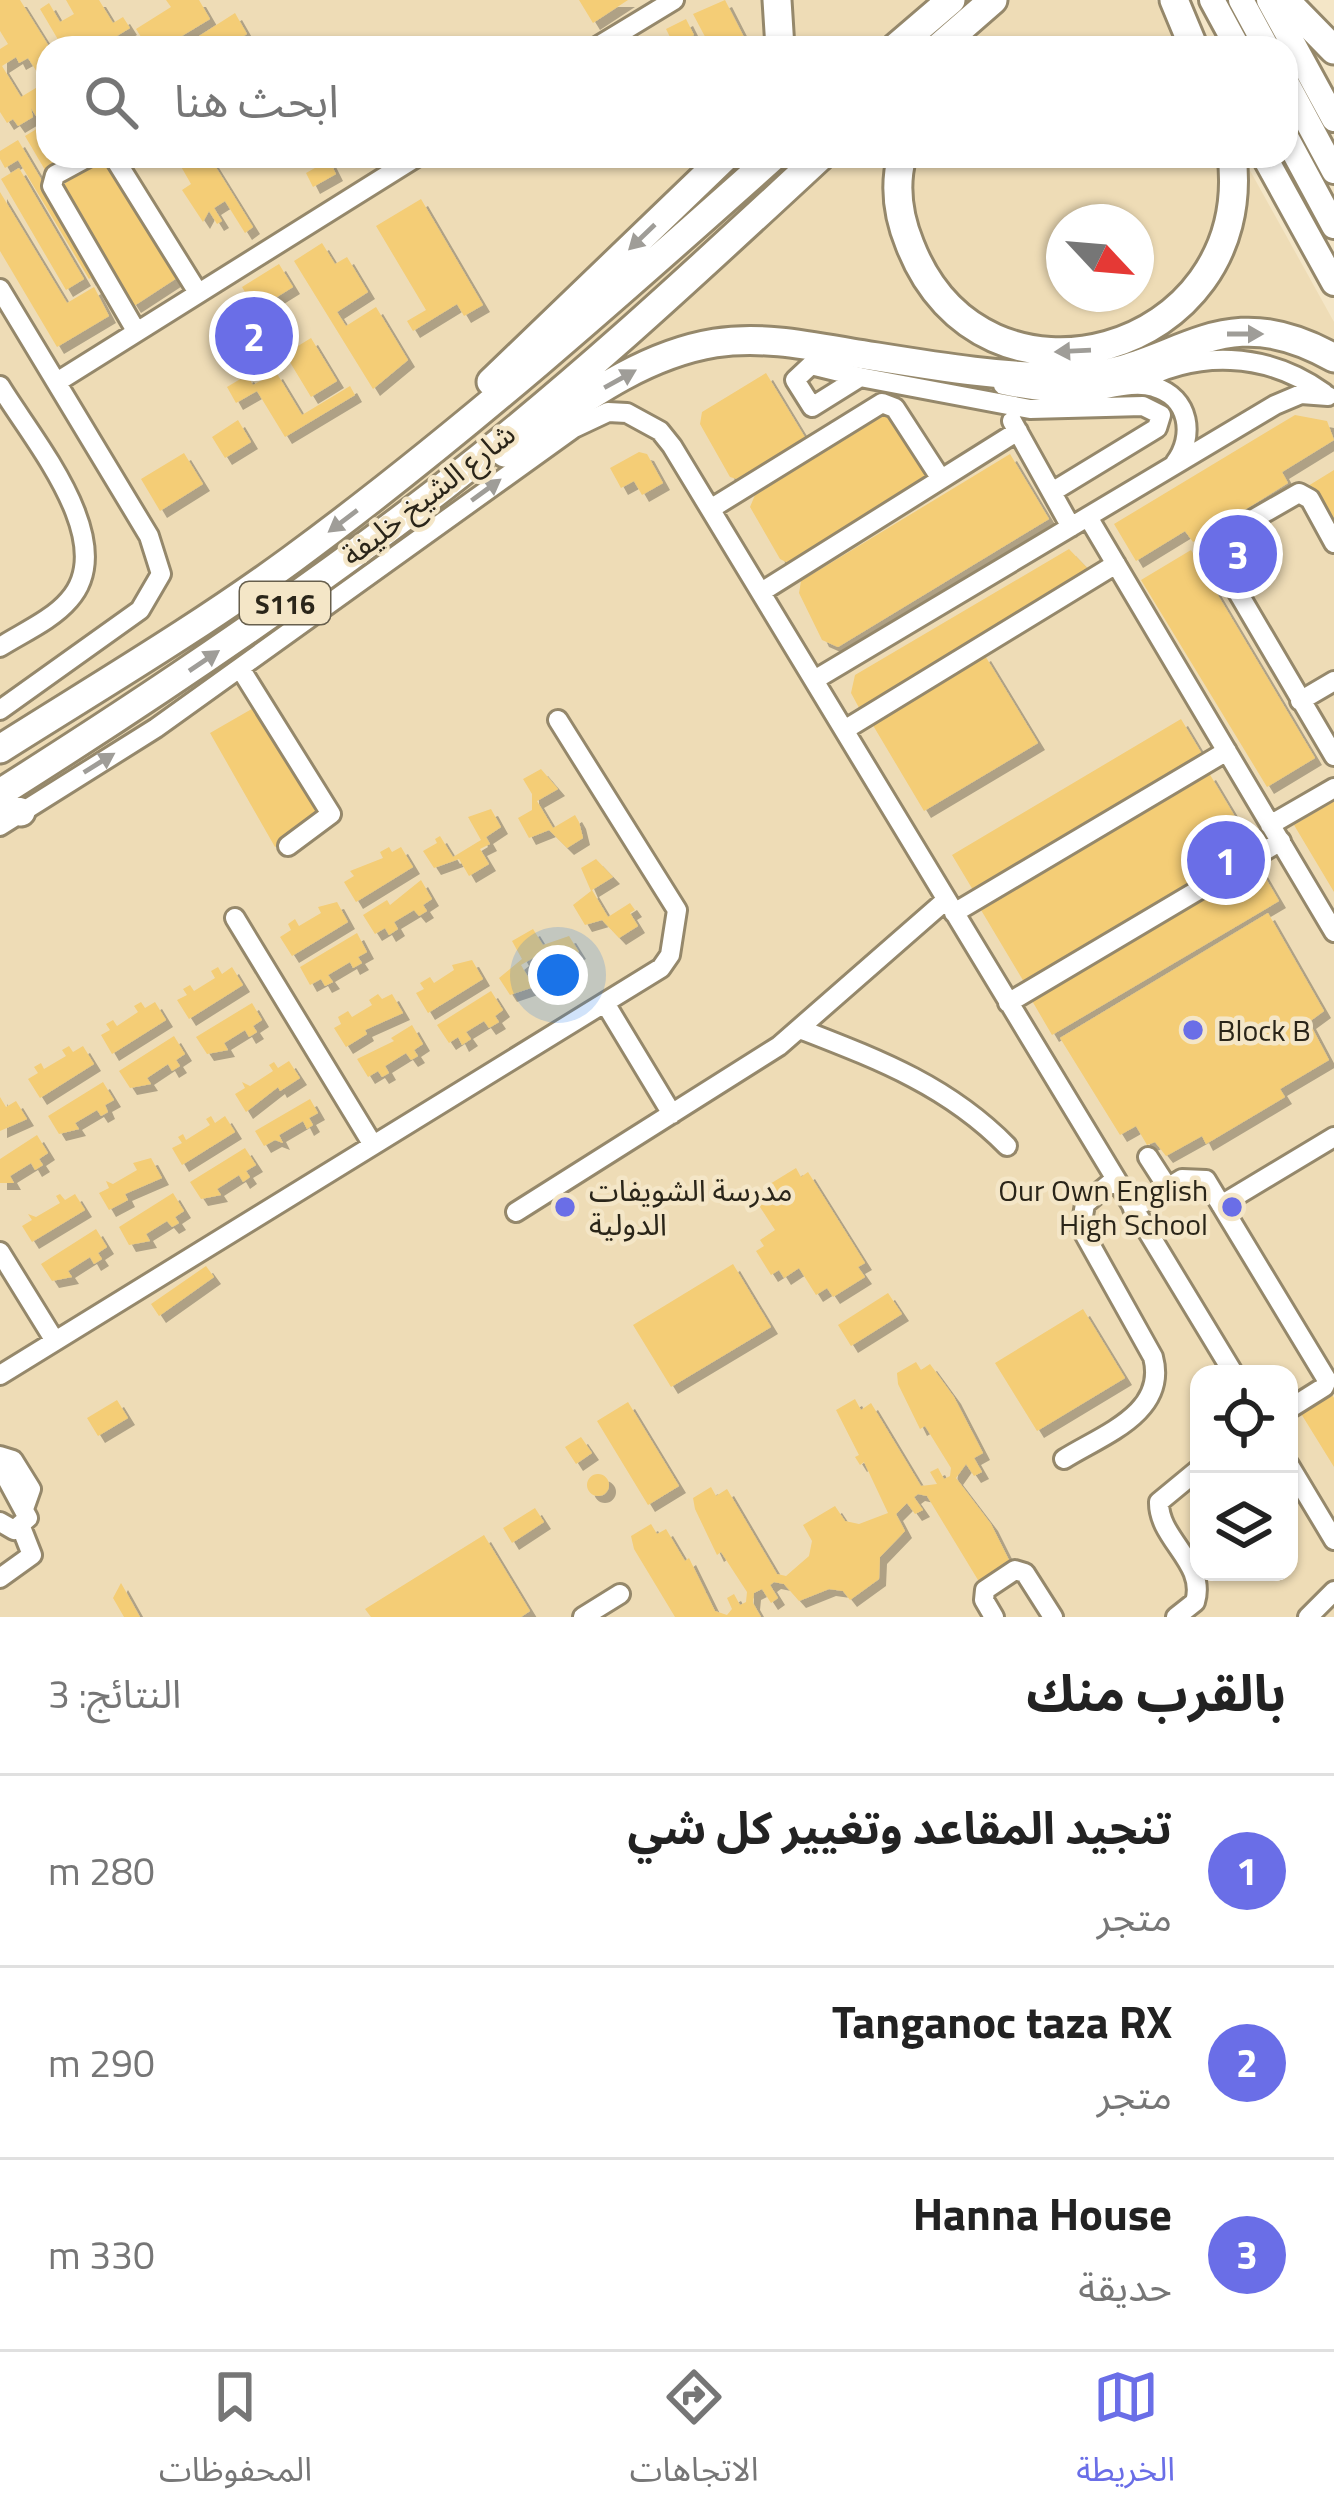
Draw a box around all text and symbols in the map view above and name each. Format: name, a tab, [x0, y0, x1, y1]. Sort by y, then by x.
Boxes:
search box	[36, 36, 1298, 168]
text: ابحث هنا	[174, 66, 339, 134]
icon: search	[78, 69, 144, 135]
north arrow	[1046, 204, 1154, 312]
one-way arrow	[628, 223, 657, 251]
pin: 2	[215, 291, 293, 381]
one-way arrow	[1227, 324, 1265, 344]
one-way arrow	[1053, 342, 1091, 361]
one-way arrow	[602, 369, 637, 390]
street label: شارع الشيخ خليفة	[331, 411, 525, 577]
one-way arrow	[470, 479, 502, 503]
one-way arrow	[327, 508, 359, 532]
pin: 3	[1199, 509, 1277, 599]
road number: S116	[240, 582, 330, 624]
one-way arrow	[188, 650, 220, 673]
one-way arrow	[83, 753, 115, 775]
pin: 1	[1187, 815, 1265, 905]
your location	[528, 945, 588, 1005]
place label: Block B	[1217, 1007, 1311, 1053]
marker: Block B	[1180, 1017, 1206, 1043]
place label: مدرسة الشويفات الدولية	[589, 1167, 792, 1247]
place label: Our Own English High School	[998, 1167, 1208, 1247]
marker: مدرسة الشويفات الدولية	[552, 1194, 578, 1220]
marker: Our Own English High School	[1219, 1194, 1245, 1220]
map controls	[1190, 1365, 1298, 1581]
button: locate	[1190, 1365, 1298, 1473]
button: layers	[1190, 1473, 1298, 1581]
text: بالقرب منك	[1026, 1653, 1286, 1731]
text: النتائج: 3	[48, 1664, 181, 1723]
text: تنجيد المقاعد وتغيير كل شي	[628, 1793, 1172, 1861]
text: 280 m	[48, 1841, 155, 1900]
text: 1	[1236, 1841, 1258, 1900]
text: متجر	[1097, 1887, 1172, 1946]
text: Tanganoc taza RX	[832, 1987, 1172, 2055]
text: 290 m	[48, 2033, 155, 2092]
text: 2	[1236, 2033, 1258, 2092]
text: متجر	[1097, 2065, 1172, 2124]
text: Hanna House	[913, 2179, 1172, 2247]
text: 330 m	[48, 2225, 155, 2284]
text: 3	[1236, 2225, 1258, 2284]
text: حديقة	[1078, 2257, 1172, 2316]
tab: المحفوظات	[159, 2364, 312, 2505]
tab: الاتجاهات	[630, 2364, 759, 2505]
tab: الخريطة	[1076, 2364, 1175, 2505]

